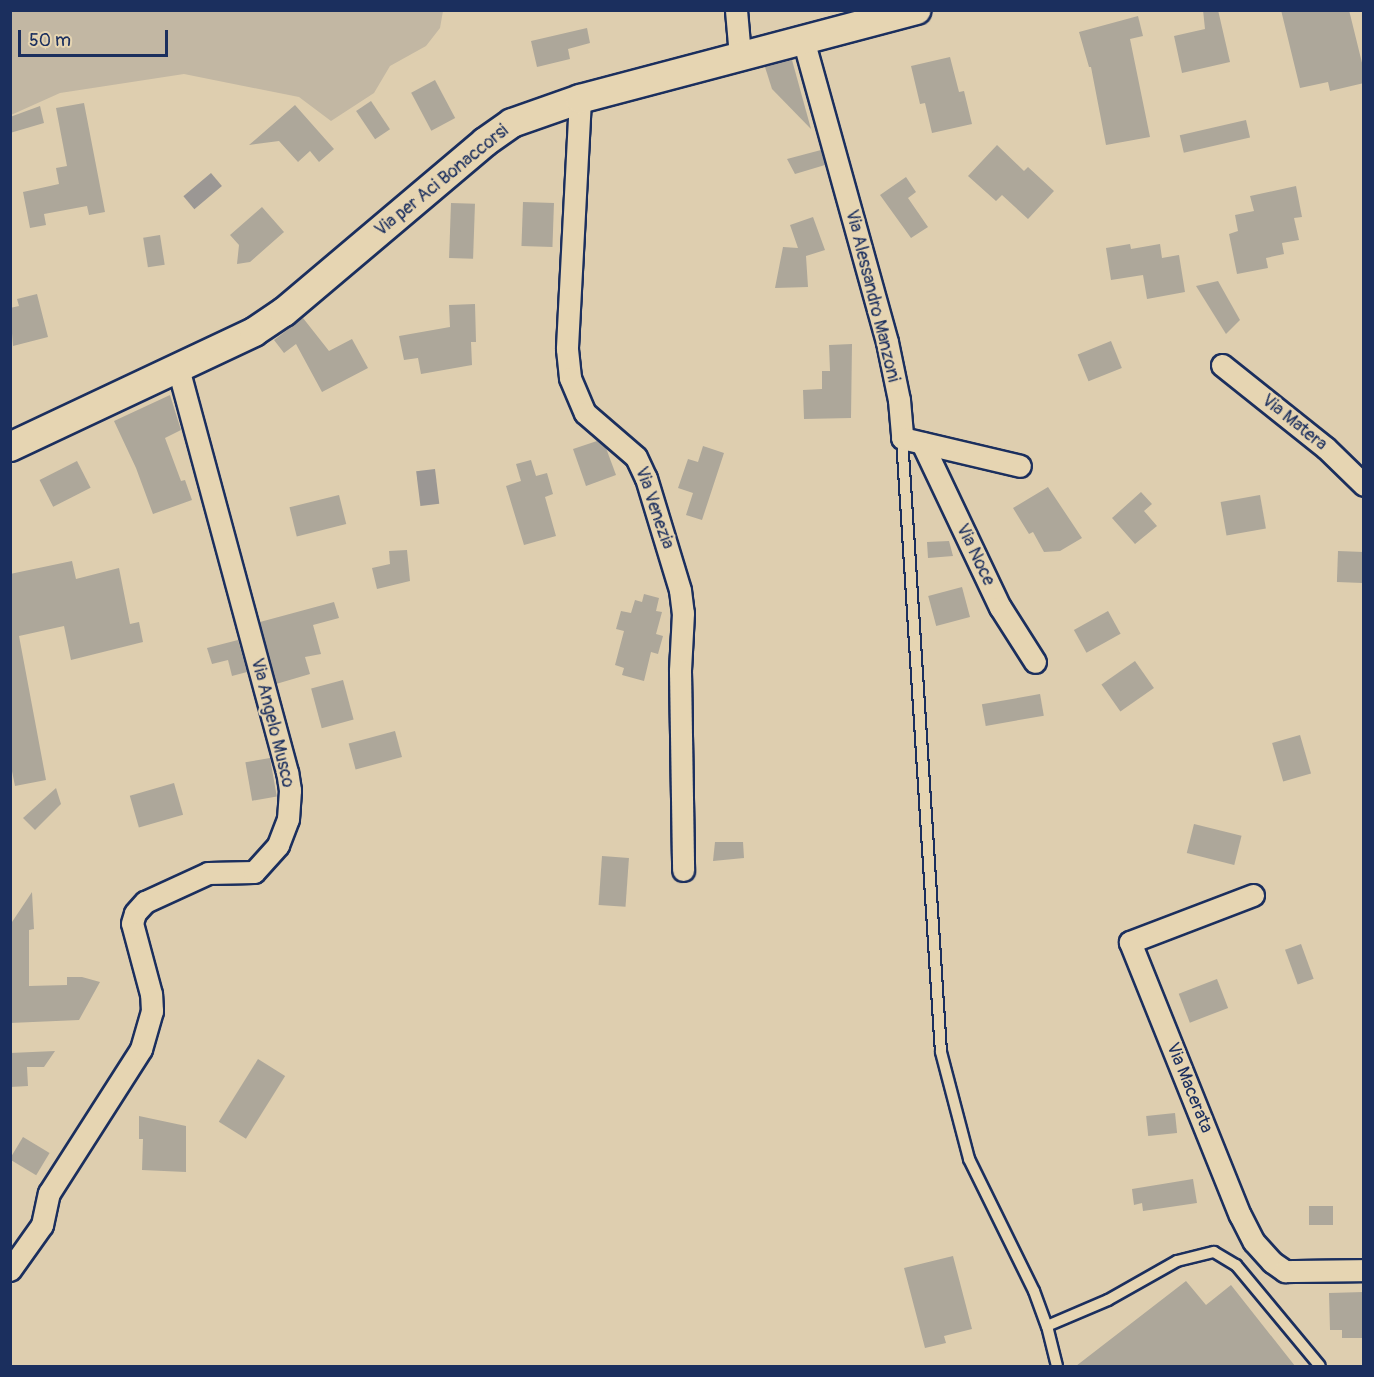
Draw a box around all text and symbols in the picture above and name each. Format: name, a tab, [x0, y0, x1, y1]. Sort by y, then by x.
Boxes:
scale bar	[21, 18, 171, 56]
text: 50 m	[29, 29, 71, 52]
street label: Via per Aci Bonaccorsi	[371, 120, 513, 242]
street label: Via Alessandro Manzoni	[840, 208, 904, 384]
street label: Via Matera	[1257, 390, 1331, 456]
street label: Via Venezia	[630, 464, 678, 552]
street label: Via Noce	[951, 521, 999, 589]
street label: Via Angelo Musco	[245, 656, 299, 790]
street label: Via Macerata	[1161, 1040, 1217, 1136]

